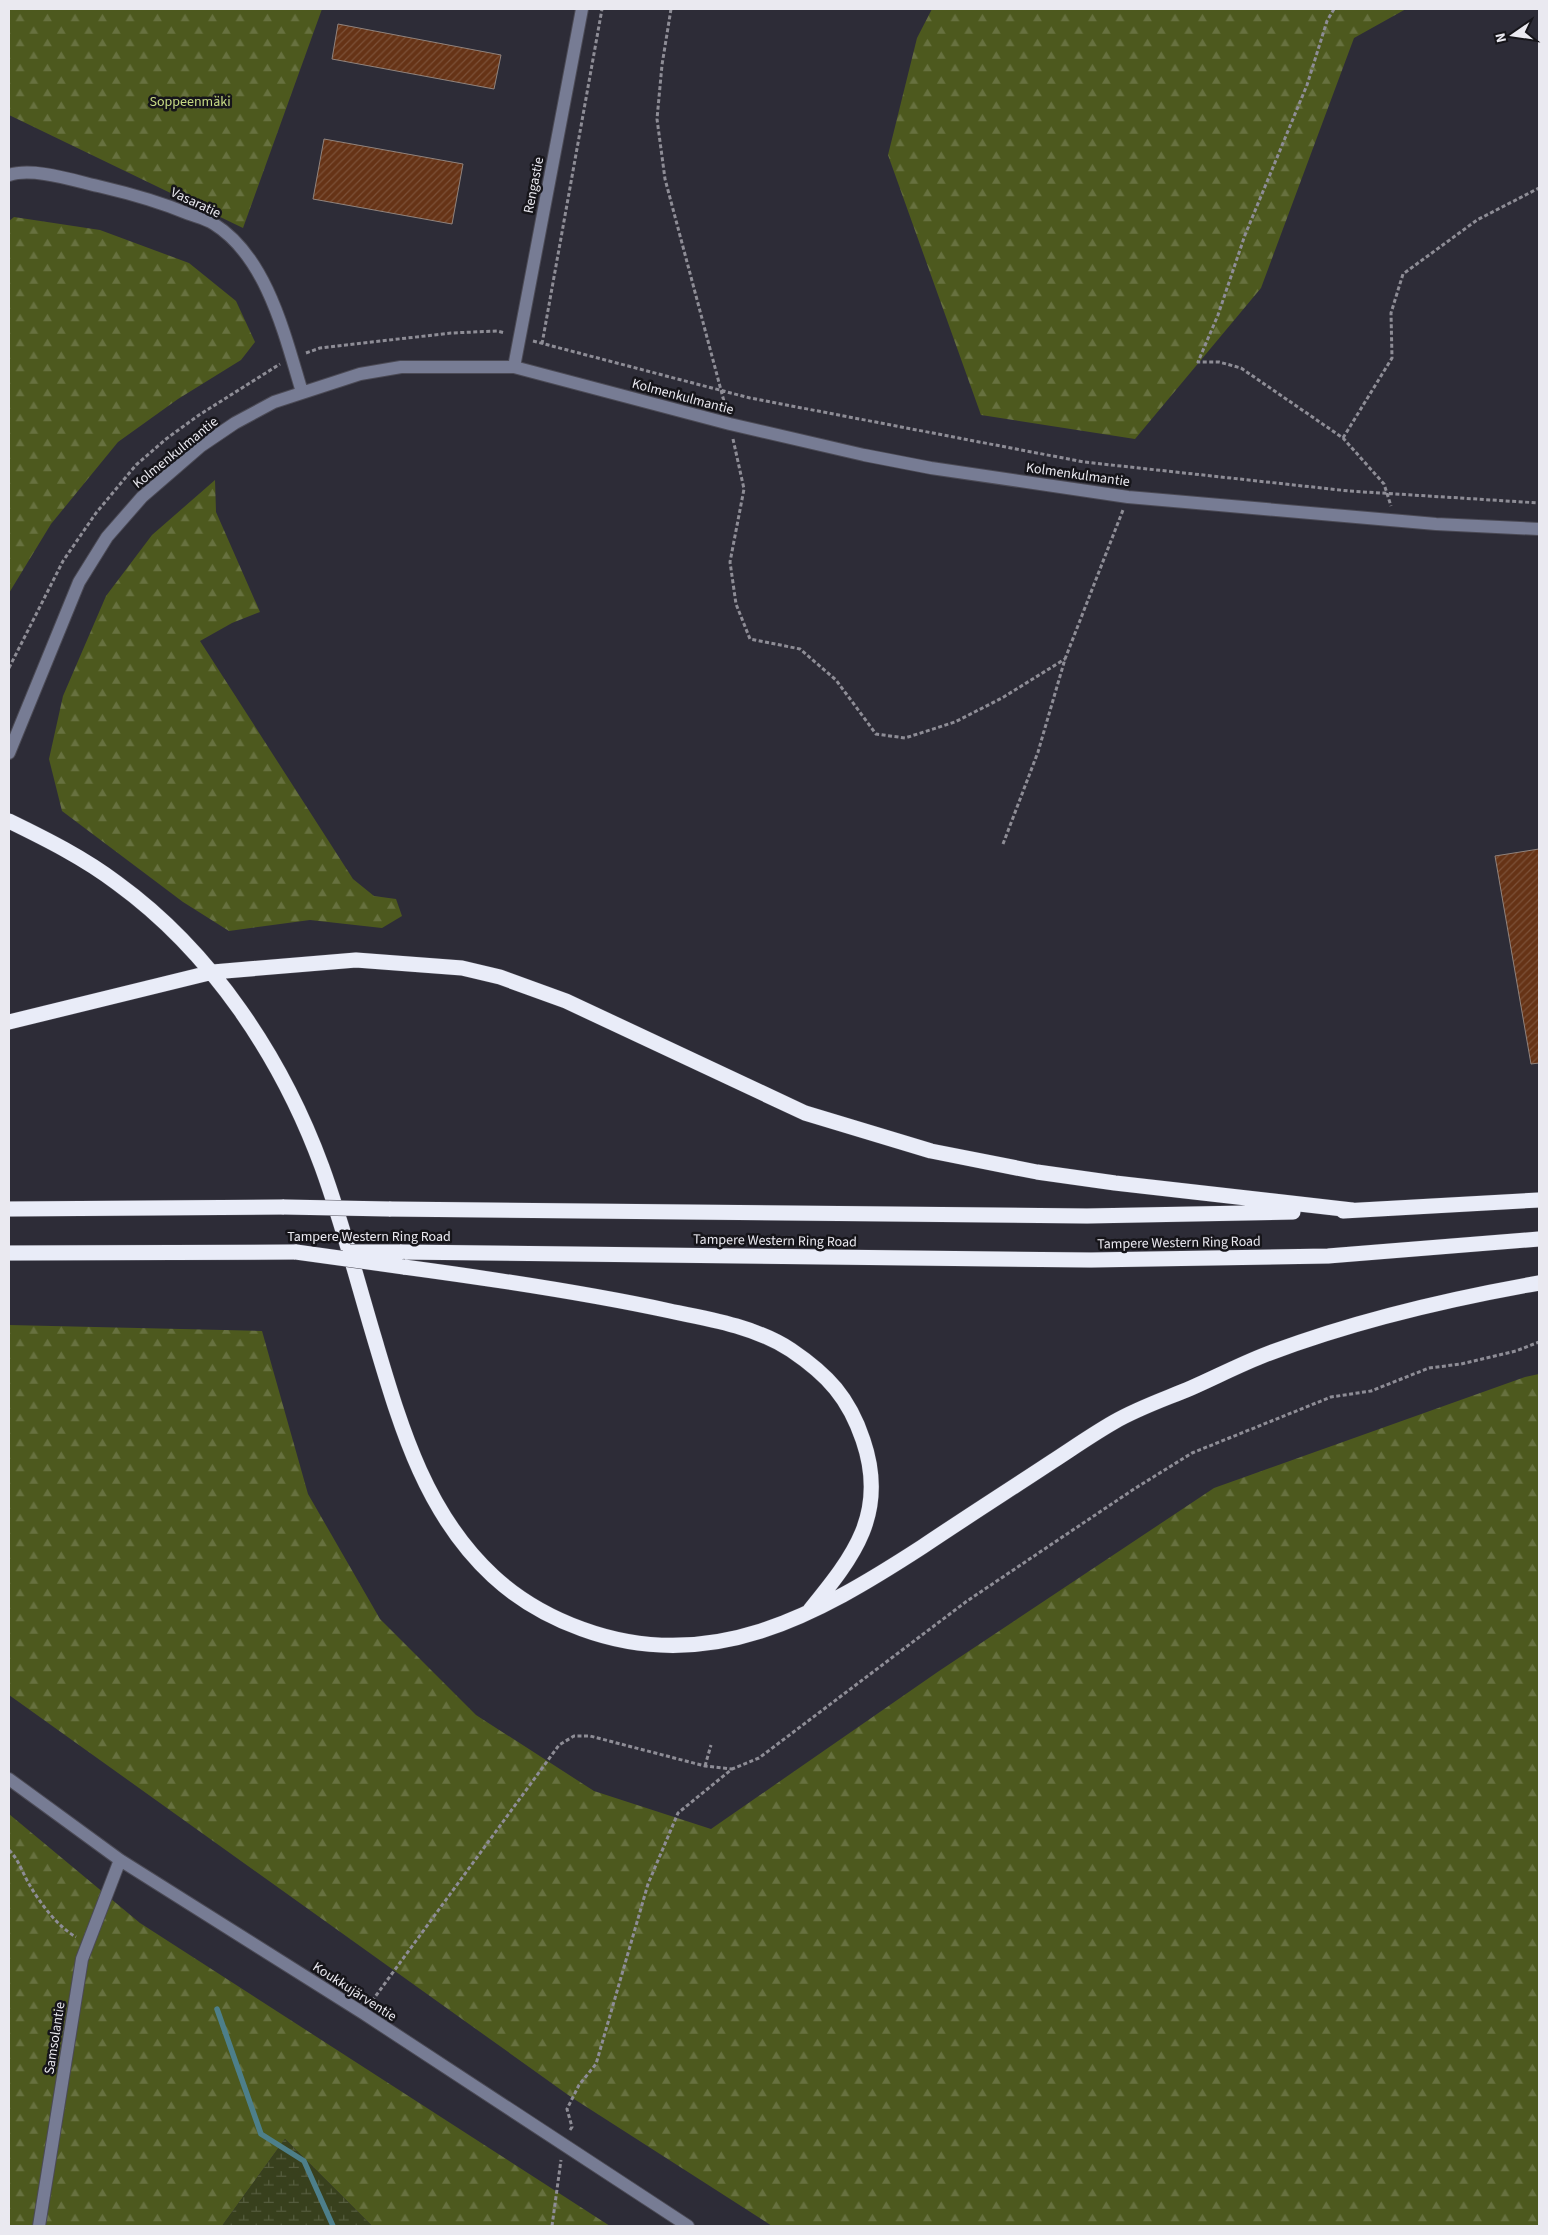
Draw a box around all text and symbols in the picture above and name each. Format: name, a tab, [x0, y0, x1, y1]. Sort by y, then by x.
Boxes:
north arrow	[1488, 10, 1538, 60]
text: N	[1491, 31, 1512, 44]
park label: Soppeenmäki	[149, 92, 231, 112]
street label: Rengastie	[519, 155, 549, 215]
street label: Vasaratie	[167, 183, 224, 223]
street label: Kolmenkulmantie	[630, 374, 736, 420]
street label: Kolmenkulmantie	[129, 412, 223, 494]
street label: Kolmenkulmantie	[1025, 458, 1131, 492]
street label: Tampere Western Ring Road	[287, 1227, 451, 1247]
street label: Tampere Western Ring Road	[693, 1230, 857, 1252]
street label: Tampere Western Ring Road	[1097, 1232, 1261, 1254]
street label: Koukkujärventie	[309, 1957, 400, 2027]
street label: Samsolantie	[39, 2000, 71, 2076]

